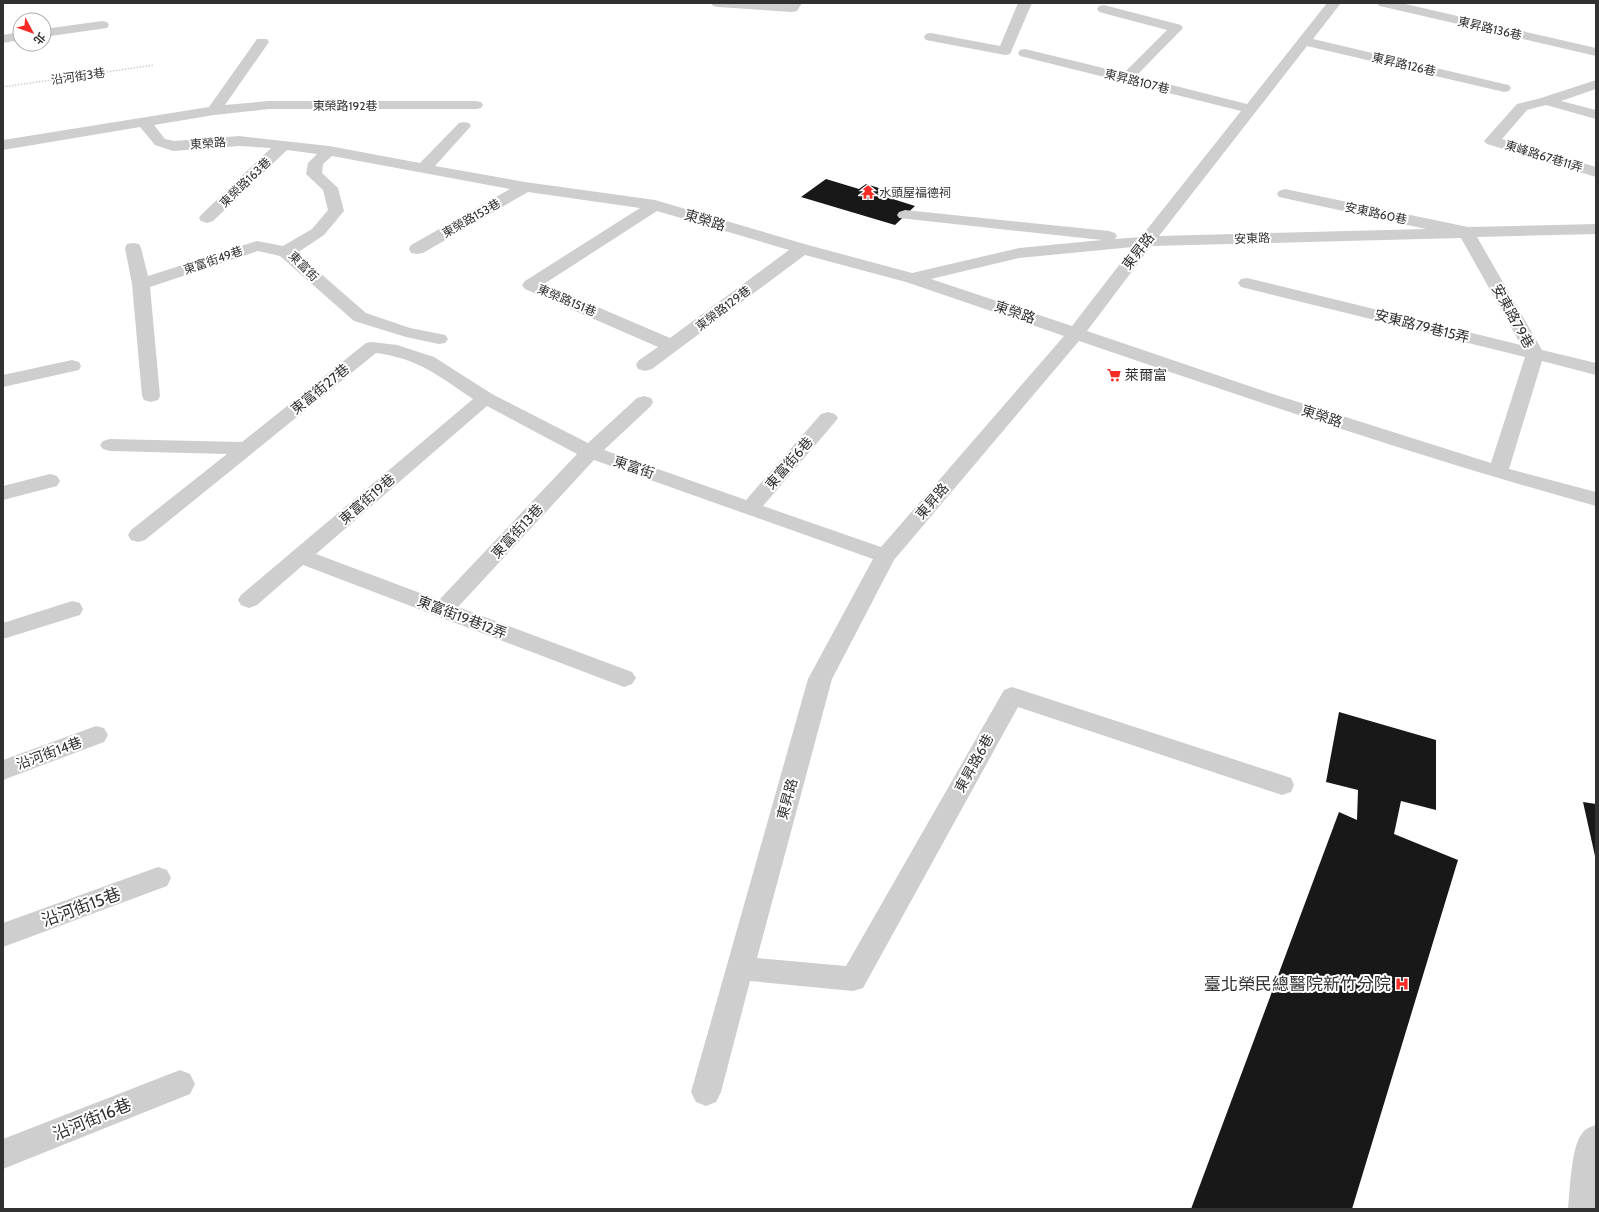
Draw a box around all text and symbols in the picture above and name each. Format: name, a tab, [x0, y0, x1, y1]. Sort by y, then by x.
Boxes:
north arrow	[12, 12, 52, 52]
street label: 東昇路136巷	[1457, 13, 1523, 43]
text: 北	[31, 30, 48, 47]
street label: 東昇路126巷	[1371, 49, 1437, 79]
street label: 沿河街3巷	[50, 65, 106, 87]
street label: 東昇路107巷	[1103, 66, 1171, 96]
street label: 東榮路192巷	[312, 98, 378, 113]
street label: 東榮路	[190, 134, 226, 152]
street label: 東峰路67巷11弄	[1503, 137, 1585, 175]
street label: 東榮路163巷	[216, 154, 274, 210]
temple icon: 水頭屋福德祠	[860, 184, 876, 200]
place label: 水頭屋福德祠	[879, 185, 951, 200]
street label: 東榮路153巷	[439, 195, 503, 241]
street label: 安東路60巷	[1344, 199, 1408, 227]
street label: 東榮路	[682, 205, 728, 235]
street label: 東昇路	[1118, 229, 1158, 273]
street label: 安東路	[1234, 230, 1270, 246]
street label: 東富街49巷	[181, 243, 245, 277]
street label: 東富街	[286, 248, 322, 284]
street label: 東榮路151巷	[535, 281, 599, 319]
street label: 安東路79巷	[1488, 281, 1538, 351]
street label: 東榮路129巷	[693, 282, 753, 334]
street label: 東榮路	[992, 297, 1038, 327]
street label: 安東路79巷15弄	[1373, 306, 1471, 346]
street label: 東富街27巷	[287, 360, 353, 418]
place label: 萊爾富	[1125, 366, 1167, 384]
supermarket icon: 萊爾富	[1106, 367, 1122, 383]
street label: 東榮路	[1299, 401, 1345, 431]
street label: 東富街6巷	[761, 433, 817, 493]
street label: 東富街	[611, 452, 657, 482]
street label: 東富街19巷	[335, 470, 399, 528]
street label: 東昇路	[911, 479, 953, 523]
street label: 東富街13巷	[487, 500, 547, 562]
street label: 東富街19巷12弄	[415, 592, 509, 642]
street label: 東昇路6巷	[951, 731, 997, 795]
street label: 沿河街14巷	[14, 733, 84, 773]
street label: 東昇路	[773, 776, 801, 822]
street label: 沿河街15巷	[39, 883, 123, 931]
place label: 臺北榮民總醫院新竹分院	[1204, 974, 1391, 994]
hospital icon: 臺北榮民總醫院新竹分院	[1394, 976, 1410, 992]
street label: 沿河街16巷	[50, 1094, 134, 1144]

